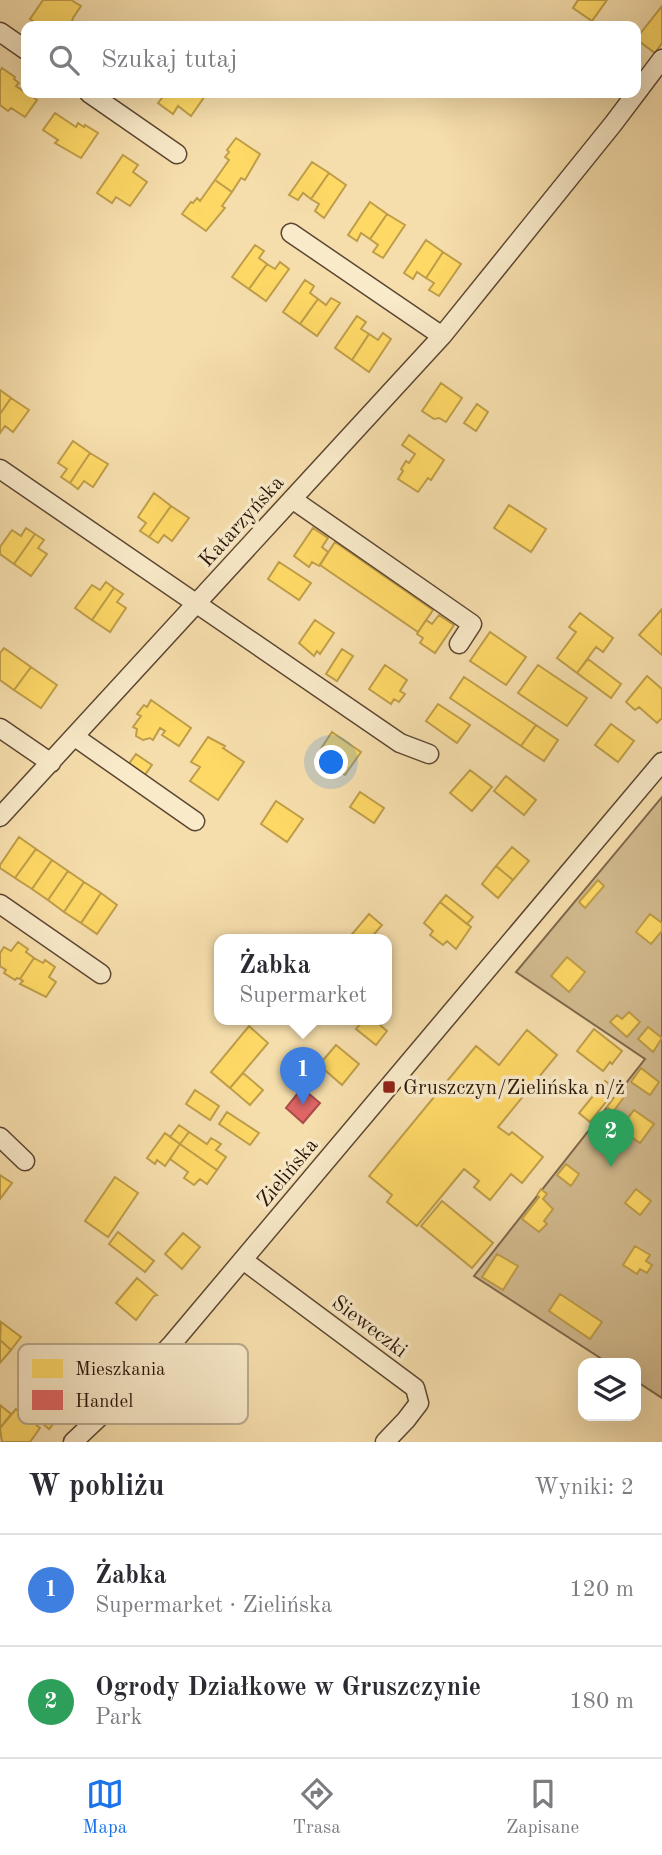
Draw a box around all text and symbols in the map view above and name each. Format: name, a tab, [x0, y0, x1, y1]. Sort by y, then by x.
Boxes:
search box	[21, 21, 641, 98]
icon: search	[45, 41, 83, 79]
text: Szukaj tutaj	[101, 47, 238, 73]
street label: Katarzyńska	[196, 472, 288, 572]
your location	[314, 745, 348, 779]
popup	[214, 934, 392, 1025]
text: Żabka	[239, 953, 311, 979]
text: Supermarket	[239, 984, 367, 1007]
pin: 1	[280, 1047, 326, 1105]
place label: Gruszczyn/Zielińska n/ż	[403, 1078, 625, 1099]
marker: Gruszczyn/Zielińska n/ż	[381, 1079, 397, 1095]
pin: 2	[588, 1109, 634, 1167]
street label: Zielińska	[254, 1135, 323, 1211]
street label: Sieweczki	[328, 1292, 411, 1362]
legend	[18, 1344, 248, 1424]
map controls	[578, 1358, 641, 1421]
button: layers	[578, 1358, 641, 1421]
text: Mieszkania	[75, 1361, 166, 1380]
text: Handel	[75, 1393, 133, 1412]
text: W pobliżu	[28, 1472, 164, 1502]
text: Wyniki: 2	[534, 1476, 634, 1499]
text: Żabka	[95, 1563, 167, 1589]
text: 1	[44, 1578, 58, 1601]
text: 120 m	[569, 1578, 634, 1601]
text: Supermarket · Zielińska	[95, 1594, 332, 1617]
text: Ogrody Działkowe w Gruszczynie	[95, 1675, 481, 1701]
text: 2	[44, 1690, 58, 1713]
text: 180 m	[569, 1690, 634, 1713]
text: Park	[95, 1706, 142, 1729]
tab: Mapa	[83, 1775, 127, 1840]
tab: Trasa	[292, 1775, 341, 1840]
tab: Zapisane	[506, 1775, 579, 1840]

